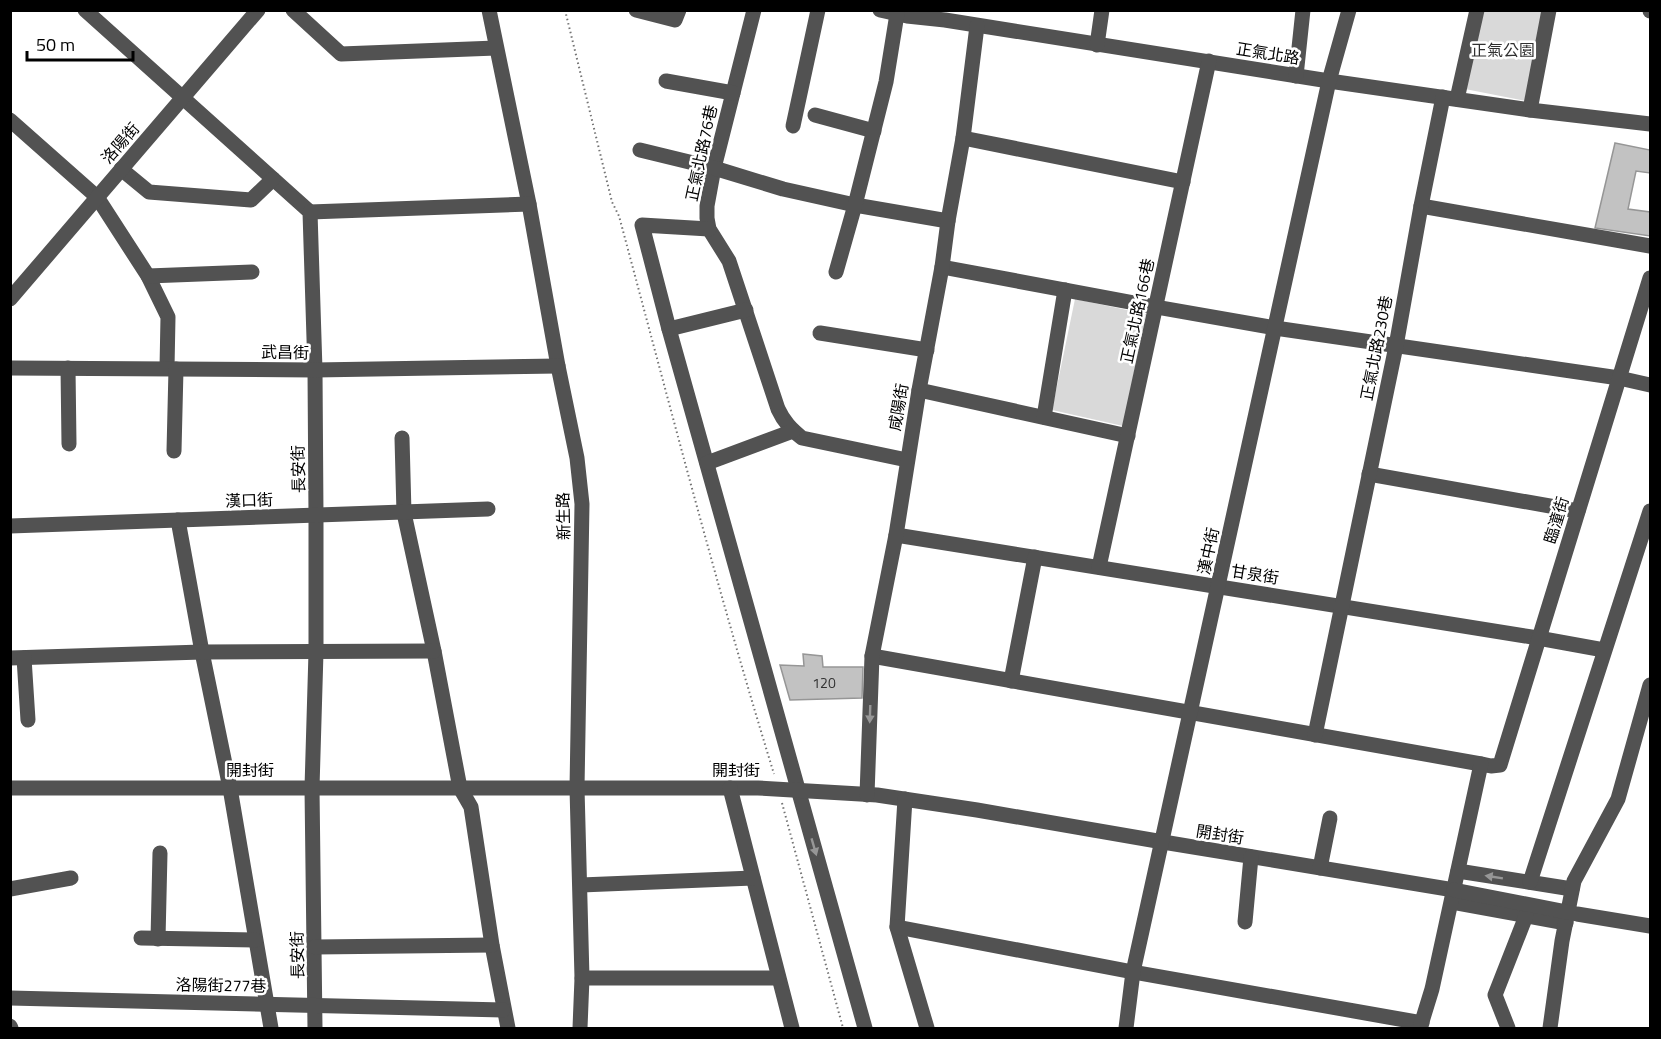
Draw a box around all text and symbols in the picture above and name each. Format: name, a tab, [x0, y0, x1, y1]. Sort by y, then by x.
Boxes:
scale bar	[27, 24, 134, 62]
text: 50 m	[36, 31, 75, 58]
street label: 正氣北路	[1235, 36, 1301, 70]
park label: 正氣公園	[1471, 38, 1535, 62]
street label: 正氣北路76巷	[679, 103, 723, 203]
street label: 洛陽街	[95, 117, 145, 169]
street label: 正氣北路166巷	[1114, 256, 1160, 366]
street label: 正氣北路230巷	[1354, 293, 1398, 403]
street label: 武昌街	[261, 340, 309, 364]
street label: 咸陽街	[882, 381, 914, 433]
street label: 長安街	[286, 445, 310, 493]
street label: 漢口街	[225, 487, 273, 513]
street label: 新生路	[551, 492, 575, 540]
street label: 臨潼街	[1538, 494, 1574, 546]
street label: 漢中街	[1191, 525, 1225, 577]
street label: 甘泉街	[1229, 558, 1281, 590]
house number: 120	[812, 672, 836, 693]
one-way arrow	[866, 705, 875, 724]
street label: 開封街	[226, 758, 274, 782]
street label: 開封街	[712, 758, 760, 782]
street label: 開封街	[1194, 818, 1246, 850]
one-way arrow	[809, 837, 819, 856]
one-way arrow	[1485, 872, 1504, 881]
street label: 長安街	[285, 931, 309, 979]
street label: 洛陽街277巷	[175, 972, 267, 998]

